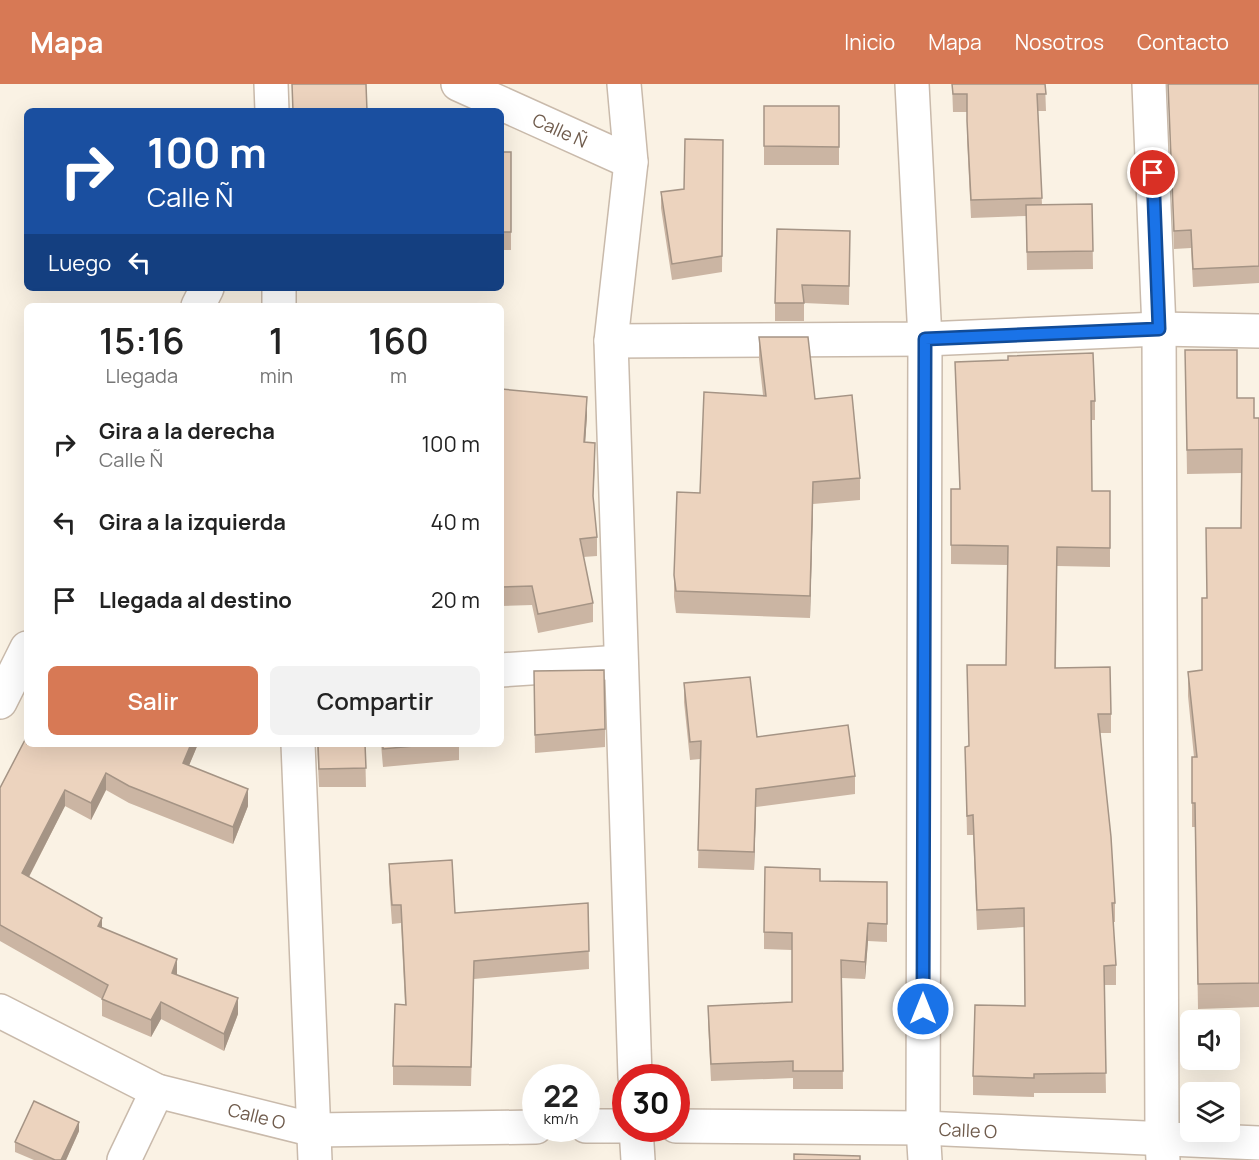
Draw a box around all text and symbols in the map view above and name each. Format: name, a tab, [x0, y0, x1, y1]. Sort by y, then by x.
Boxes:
text: Mapa	[30, 23, 103, 61]
text: Inicio	[844, 28, 895, 56]
text: Mapa	[928, 28, 982, 56]
text: Nosotros	[1015, 28, 1104, 56]
text: Contacto	[1137, 28, 1229, 56]
street label: Calle Ñ	[529, 107, 591, 153]
text: 100 m	[147, 123, 267, 181]
icon: right	[48, 132, 126, 210]
pin	[1127, 147, 1178, 198]
icon: arrive	[1136, 156, 1169, 189]
text: Calle Ñ	[147, 178, 234, 215]
icon: left	[123, 246, 156, 279]
text: Luego	[48, 248, 111, 278]
text: 15:16	[99, 316, 185, 365]
text: 1	[269, 316, 284, 365]
text: 160	[368, 316, 429, 365]
text: Llegada	[106, 362, 178, 389]
text: min	[260, 362, 293, 389]
text: m	[390, 362, 407, 389]
text: Gira a la derecha	[99, 416, 275, 446]
icon: right	[48, 428, 81, 461]
text: 100 m	[422, 429, 480, 459]
text: Calle Ñ	[99, 446, 163, 473]
icon: left	[48, 506, 81, 539]
text: Gira a la izquierda	[99, 507, 286, 537]
text: 40 m	[431, 507, 480, 537]
icon: arrive	[48, 584, 81, 617]
text: Llegada al destino	[99, 585, 292, 615]
text: 20 m	[431, 585, 480, 615]
button: Salir	[48, 666, 258, 735]
button: Compartir	[270, 666, 480, 735]
position arrow	[891, 977, 955, 1041]
map controls	[1180, 1010, 1240, 1142]
button: sound	[1180, 1010, 1240, 1070]
speed limit sign: 30	[612, 1064, 690, 1142]
text: 22	[543, 1075, 579, 1116]
button: layers	[1180, 1082, 1240, 1142]
street label: Calle O	[225, 1097, 288, 1134]
text: km/h	[544, 1108, 578, 1129]
street label: Calle O	[938, 1117, 998, 1143]

